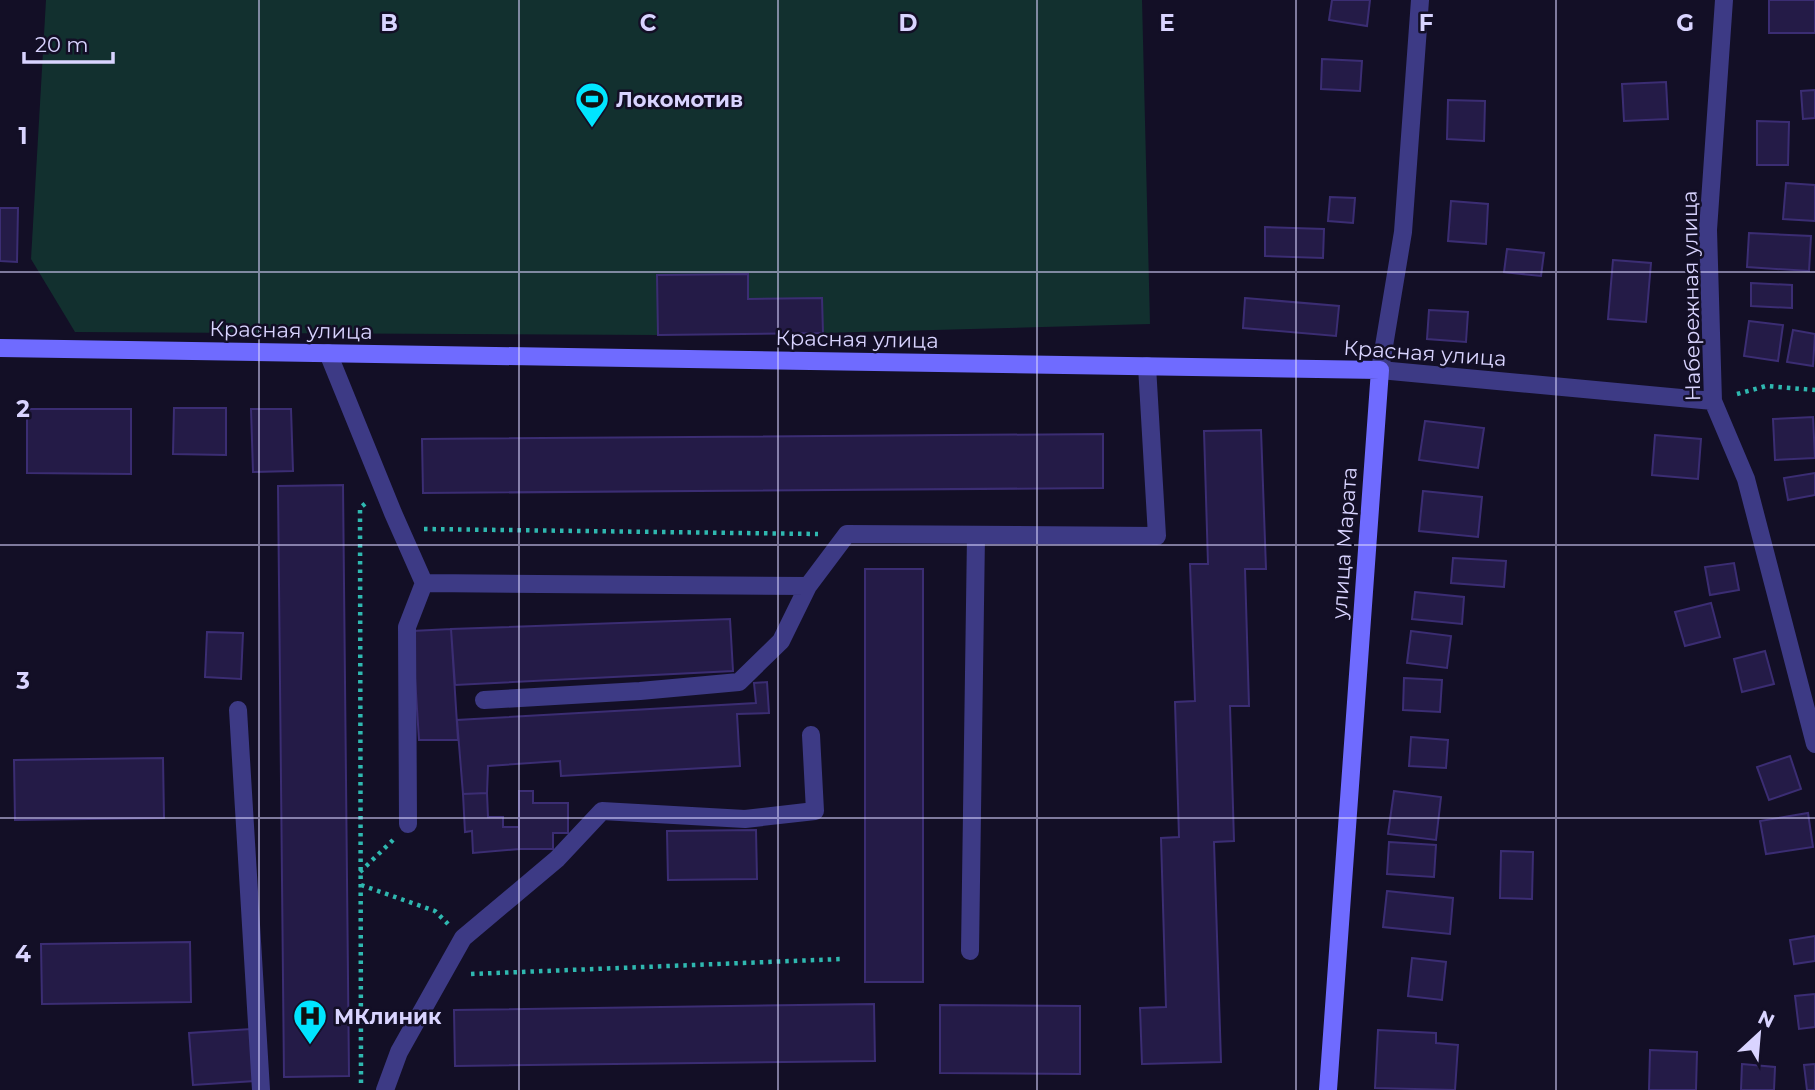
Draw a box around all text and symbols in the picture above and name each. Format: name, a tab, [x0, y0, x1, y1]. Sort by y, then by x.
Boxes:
text: B	[380, 9, 398, 37]
text: C	[640, 9, 657, 37]
text: D	[899, 9, 918, 37]
text: E	[1159, 9, 1175, 37]
text: F	[1419, 9, 1434, 37]
text: G	[1676, 9, 1694, 37]
scale bar	[24, 21, 114, 65]
text: 20 m	[35, 32, 89, 57]
sports icon: Локомотив	[573, 80, 611, 129]
place label: Локомотив	[616, 87, 743, 112]
text: 1	[18, 122, 28, 150]
street label: Набережная улица	[1677, 190, 1705, 402]
street label: Красная улица	[209, 316, 373, 344]
street label: Красная улица	[775, 325, 939, 353]
street label: Красная улица	[1343, 335, 1507, 371]
text: 2	[16, 395, 30, 423]
street label: улица Марата	[1326, 466, 1362, 621]
text: 3	[15, 667, 30, 695]
text: 4	[15, 940, 31, 968]
hospital icon: МКлиник	[291, 997, 329, 1046]
north arrow	[1724, 999, 1794, 1069]
place label: МКлиник	[334, 1004, 442, 1029]
text: N	[1754, 1005, 1778, 1033]

